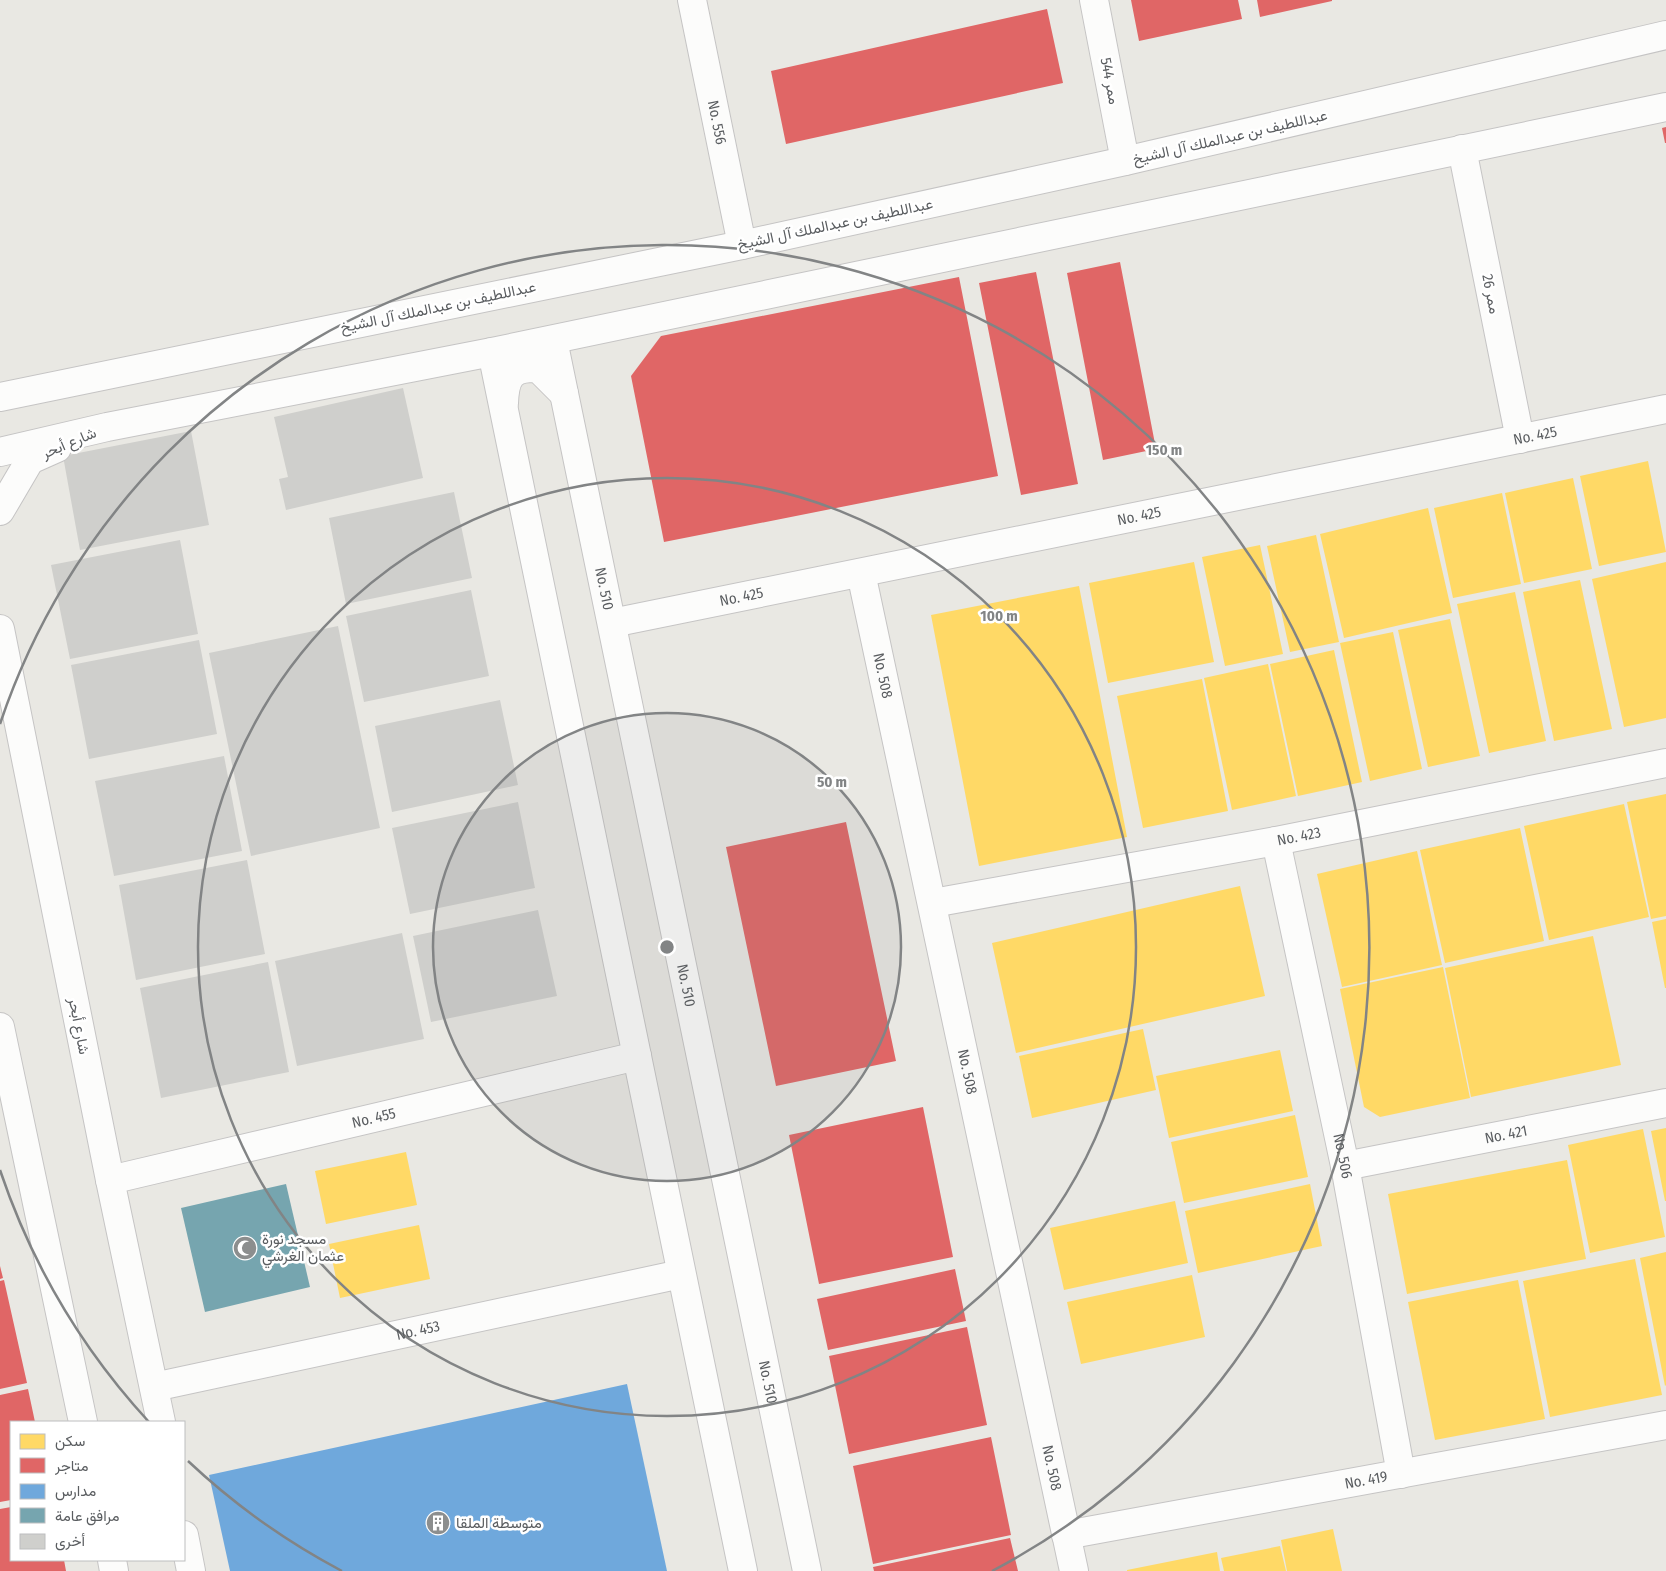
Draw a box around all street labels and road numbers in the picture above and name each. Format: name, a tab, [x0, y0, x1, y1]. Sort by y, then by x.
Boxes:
street label: ممر 544	[1097, 56, 1123, 106]
street label: No. 556	[704, 99, 730, 146]
street label: عبداللطيف بن عبدالملك آل الشيخ	[1131, 106, 1330, 170]
street label: عبداللطيف بن عبدالملك آل الشيخ	[736, 194, 935, 255]
street label: ممر 26	[1478, 273, 1504, 315]
street label: عبداللطيف بن عبدالملك آل الشيخ	[339, 277, 538, 338]
street label: No. 425	[1512, 422, 1559, 449]
street label: شارع أبحر	[38, 423, 100, 465]
street label: No. 425	[1116, 503, 1163, 529]
street label: No. 510	[591, 566, 618, 612]
street label: No. 425	[718, 583, 765, 610]
street label: No. 508	[869, 651, 896, 700]
street label: No. 423	[1276, 823, 1323, 850]
street label: No. 510	[673, 962, 699, 1008]
street label: شارع أبحر	[63, 995, 93, 1057]
street label: No. 508	[954, 1047, 981, 1096]
street label: No. 455	[350, 1104, 398, 1132]
street label: No. 421	[1483, 1121, 1529, 1147]
street label: No. 506	[1329, 1132, 1356, 1180]
street label: No. 453	[394, 1317, 442, 1344]
street label: No. 510	[755, 1359, 781, 1405]
street label: No. 508	[1038, 1444, 1066, 1492]
street label: No. 419	[1343, 1467, 1389, 1493]

